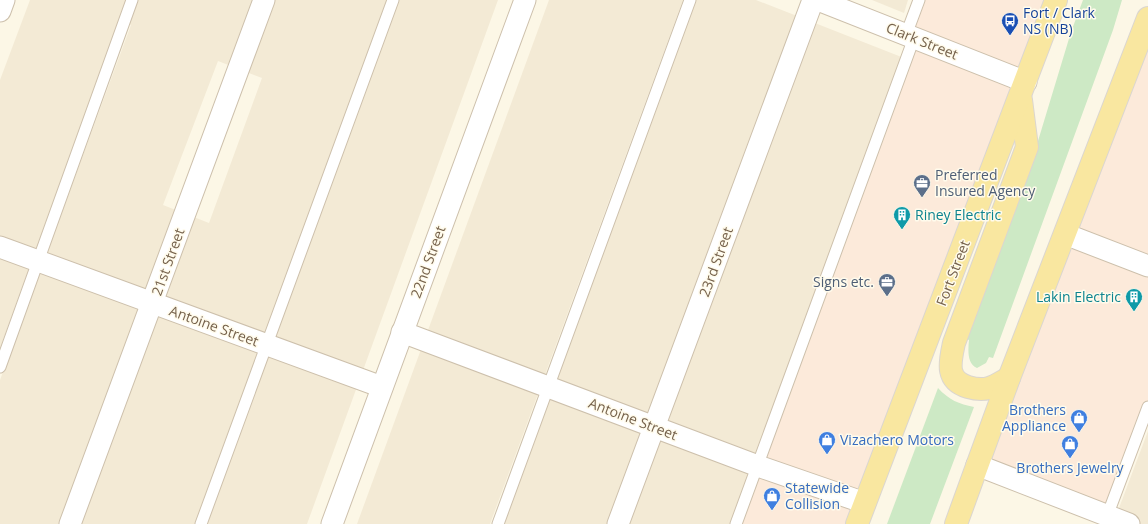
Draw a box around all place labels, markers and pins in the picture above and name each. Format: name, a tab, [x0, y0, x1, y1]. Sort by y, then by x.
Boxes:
place label: Fort / Clark NS (NB)	[1023, 3, 1096, 38]
bus stop icon: Fort / Clark NS (NB)	[1000, 11, 1020, 36]
place label: Preferred Insured Agency	[935, 165, 1036, 200]
office icon: Preferred Insured Agency	[912, 173, 932, 198]
building icon: Riney Electric	[892, 205, 912, 230]
place label: Riney Electric	[915, 205, 1001, 224]
place label: Signs etc.	[813, 272, 874, 291]
office icon: Signs etc.	[877, 272, 897, 297]
place label: Lakin Electric	[1036, 287, 1121, 306]
building icon: Lakin Electric	[1124, 287, 1144, 312]
place label: Brothers Appliance	[1002, 400, 1066, 435]
shop icon: Brothers Appliance	[1069, 408, 1089, 433]
shop icon: Vizachero Motors	[817, 430, 837, 455]
place label: Vizachero Motors	[840, 430, 954, 449]
shop icon: Brothers Jewelry	[1060, 434, 1080, 459]
place label: Brothers Jewelry	[1016, 458, 1125, 477]
place label: Statewide Collision	[785, 478, 849, 513]
shop icon: Statewide Collision	[762, 486, 782, 511]

